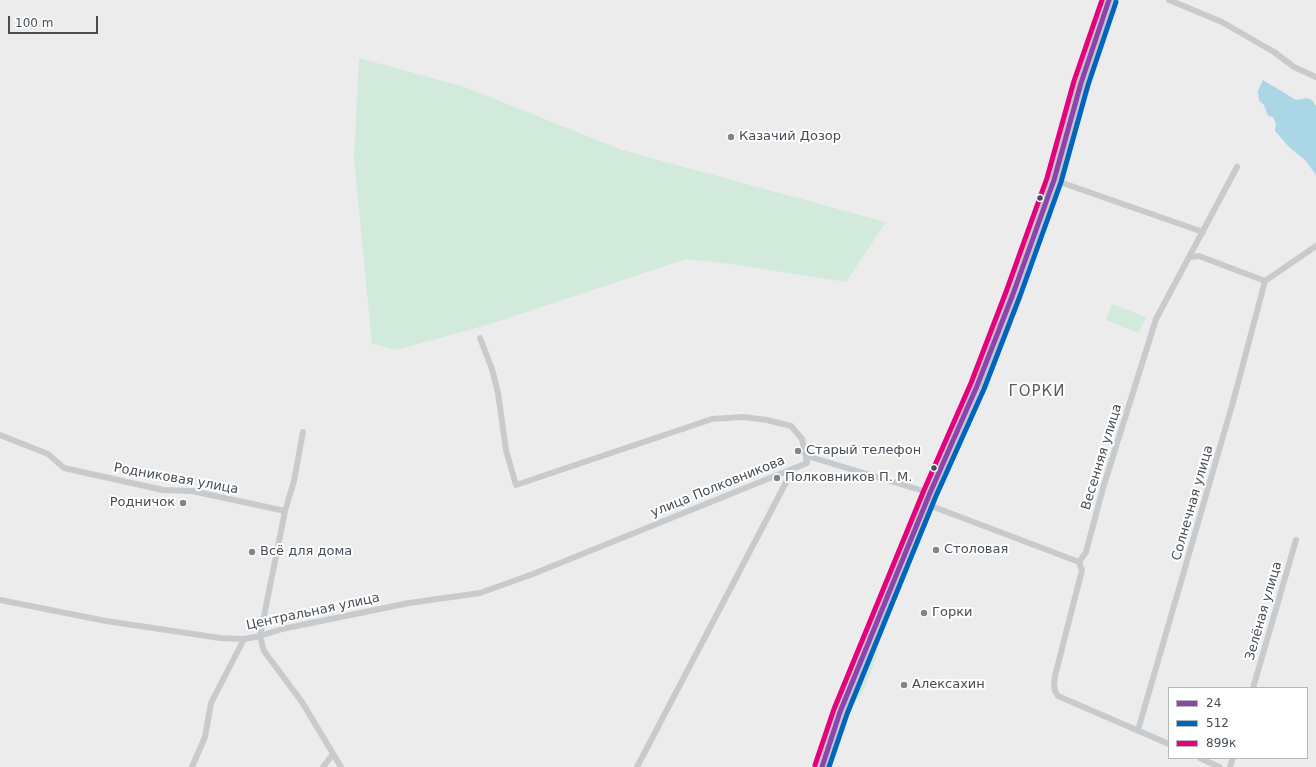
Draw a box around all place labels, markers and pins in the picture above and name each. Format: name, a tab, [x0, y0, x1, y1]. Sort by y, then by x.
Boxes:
place label: Казачий Дозор	[739, 129, 841, 145]
marker: Казачий Дозор	[726, 132, 736, 142]
unlabelled marker	[1035, 193, 1045, 203]
place label: Старый телефон	[806, 443, 921, 459]
marker: Старый телефон	[793, 446, 803, 456]
unlabelled marker	[929, 463, 939, 473]
place label: Полковников П. М.	[785, 470, 912, 486]
marker: Полковников П. М.	[772, 473, 782, 483]
place label: Родничок	[110, 495, 175, 511]
marker: Родничок	[178, 498, 188, 508]
place label: Столовая	[944, 542, 1008, 558]
place label: Всё для дома	[260, 544, 352, 560]
marker: Столовая	[931, 545, 941, 555]
marker: Всё для дома	[247, 547, 257, 557]
place label: Горки	[932, 605, 972, 621]
marker: Горки	[919, 608, 929, 618]
place label: Алексахин	[912, 677, 985, 693]
marker: Алексахин	[899, 680, 909, 690]

